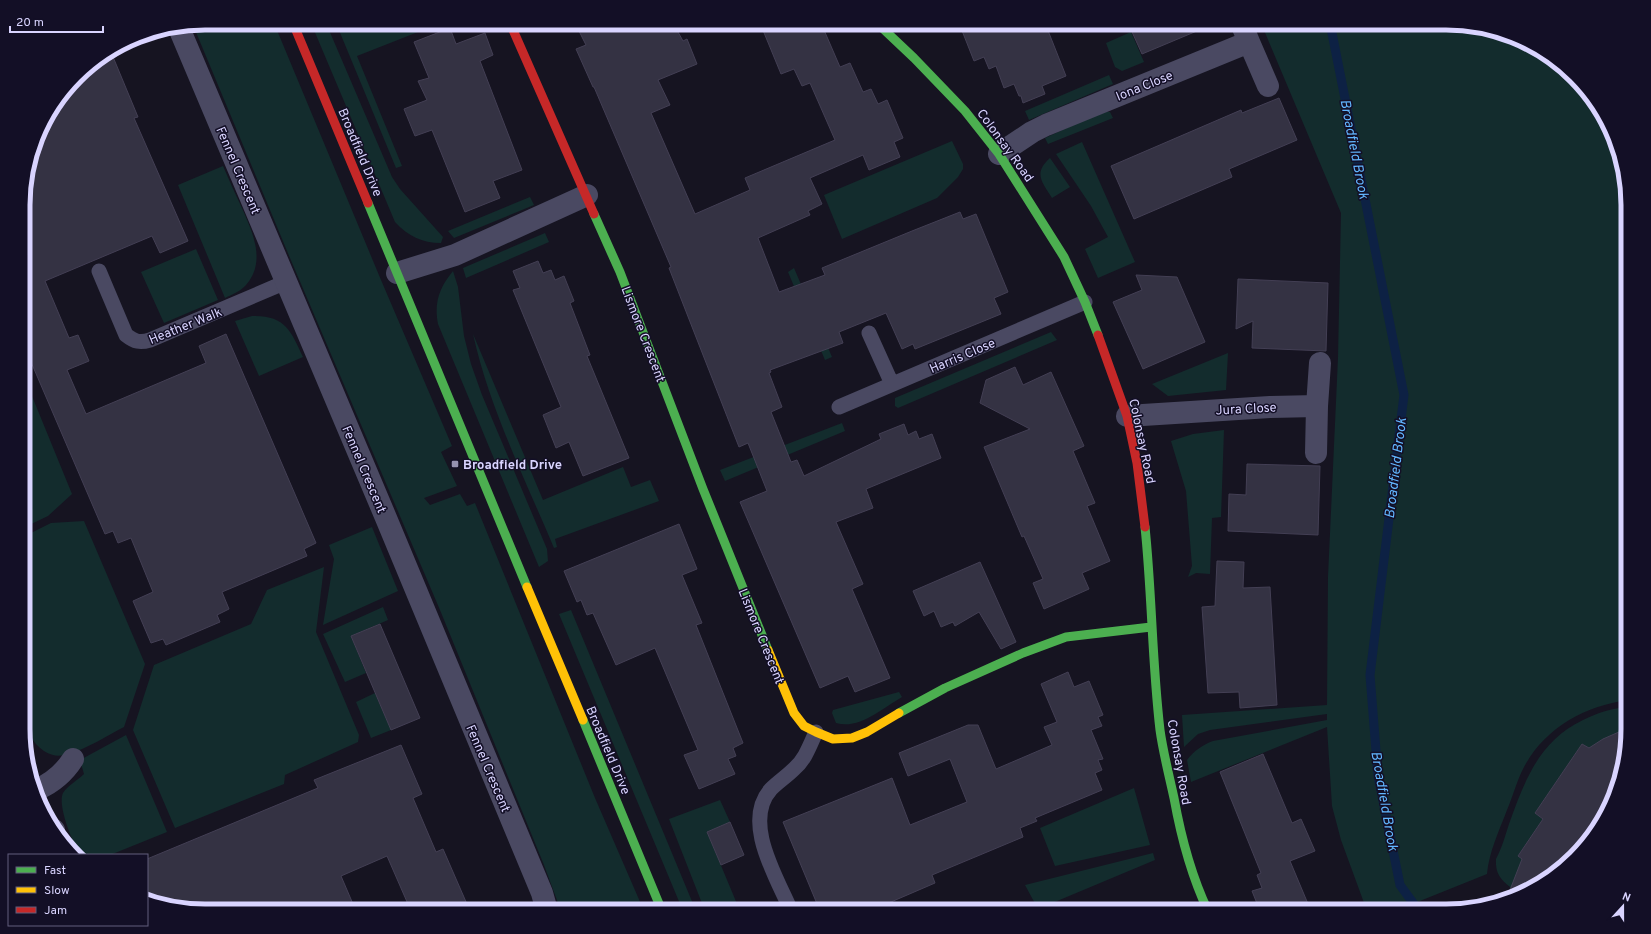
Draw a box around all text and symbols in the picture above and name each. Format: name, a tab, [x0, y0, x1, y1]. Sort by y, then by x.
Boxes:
scale bar	[10, 8, 103, 34]
text: 20 m	[16, 15, 44, 31]
street label: Iona Close	[1114, 68, 1176, 106]
water label: Broadfield Brook	[1336, 98, 1372, 202]
street label: Broadfield Drive	[333, 106, 385, 199]
street label: Colonsay Road	[973, 107, 1036, 186]
street label: Fennel Crescent	[212, 125, 263, 217]
street label: Lismore Crescent	[616, 284, 668, 385]
street label: Heather Walk	[147, 305, 225, 349]
street label: Harris Close	[927, 336, 998, 378]
street label: Colonsay Road	[1124, 397, 1158, 485]
street label: Jura Close	[1215, 400, 1277, 420]
water label: Broadfield Brook	[1382, 416, 1411, 520]
street label: Fennel Crescent	[338, 424, 389, 516]
place label: Broadfield Drive	[463, 458, 562, 474]
marker: Broadfield Drive	[450, 459, 460, 469]
street label: Lismore Crescent	[734, 587, 787, 687]
street label: Broadfield Drive	[581, 704, 633, 797]
street label: Colonsay Road	[1163, 718, 1193, 806]
street label: Fennel Crescent	[462, 723, 513, 815]
water label: Broadfield Brook	[1366, 750, 1401, 854]
legend	[8, 854, 148, 926]
text: Fast	[44, 863, 66, 879]
text: Slow	[44, 883, 70, 899]
north arrow	[1603, 886, 1643, 926]
text: N	[1620, 890, 1632, 906]
text: Jam	[44, 903, 67, 919]

